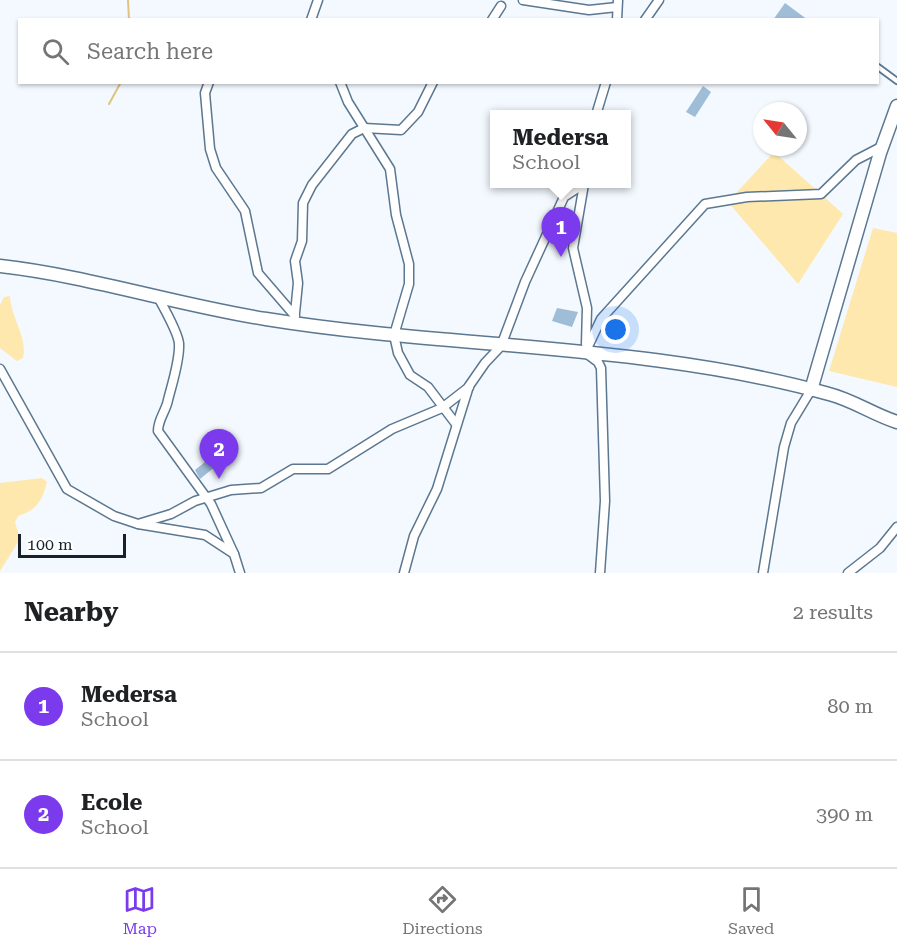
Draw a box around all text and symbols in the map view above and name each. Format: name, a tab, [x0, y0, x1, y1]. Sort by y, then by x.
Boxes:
search box	[18, 18, 879, 84]
icon: search	[39, 35, 72, 68]
text: Search here	[87, 39, 213, 64]
north arrow	[753, 102, 807, 156]
popup	[490, 110, 631, 188]
text: Medersa	[513, 125, 608, 150]
text: School	[513, 150, 580, 174]
pin: 1	[542, 208, 580, 257]
your location	[601, 315, 630, 344]
pin: 2	[200, 430, 238, 479]
scale bar	[18, 531, 126, 558]
text: 100 m	[27, 535, 73, 554]
text: Nearby	[24, 597, 118, 627]
text: 2 results	[793, 600, 873, 624]
text: Medersa	[81, 682, 177, 707]
text: 1	[38, 694, 49, 718]
text: 80 m	[827, 694, 873, 718]
text: School	[81, 707, 149, 731]
text: Ecole	[81, 790, 142, 815]
text: 2	[38, 802, 49, 826]
text: 390 m	[816, 802, 873, 826]
text: School	[81, 815, 149, 839]
tab: Map	[123, 883, 157, 938]
tab: Directions	[402, 883, 483, 938]
tab: Saved	[728, 883, 774, 938]

